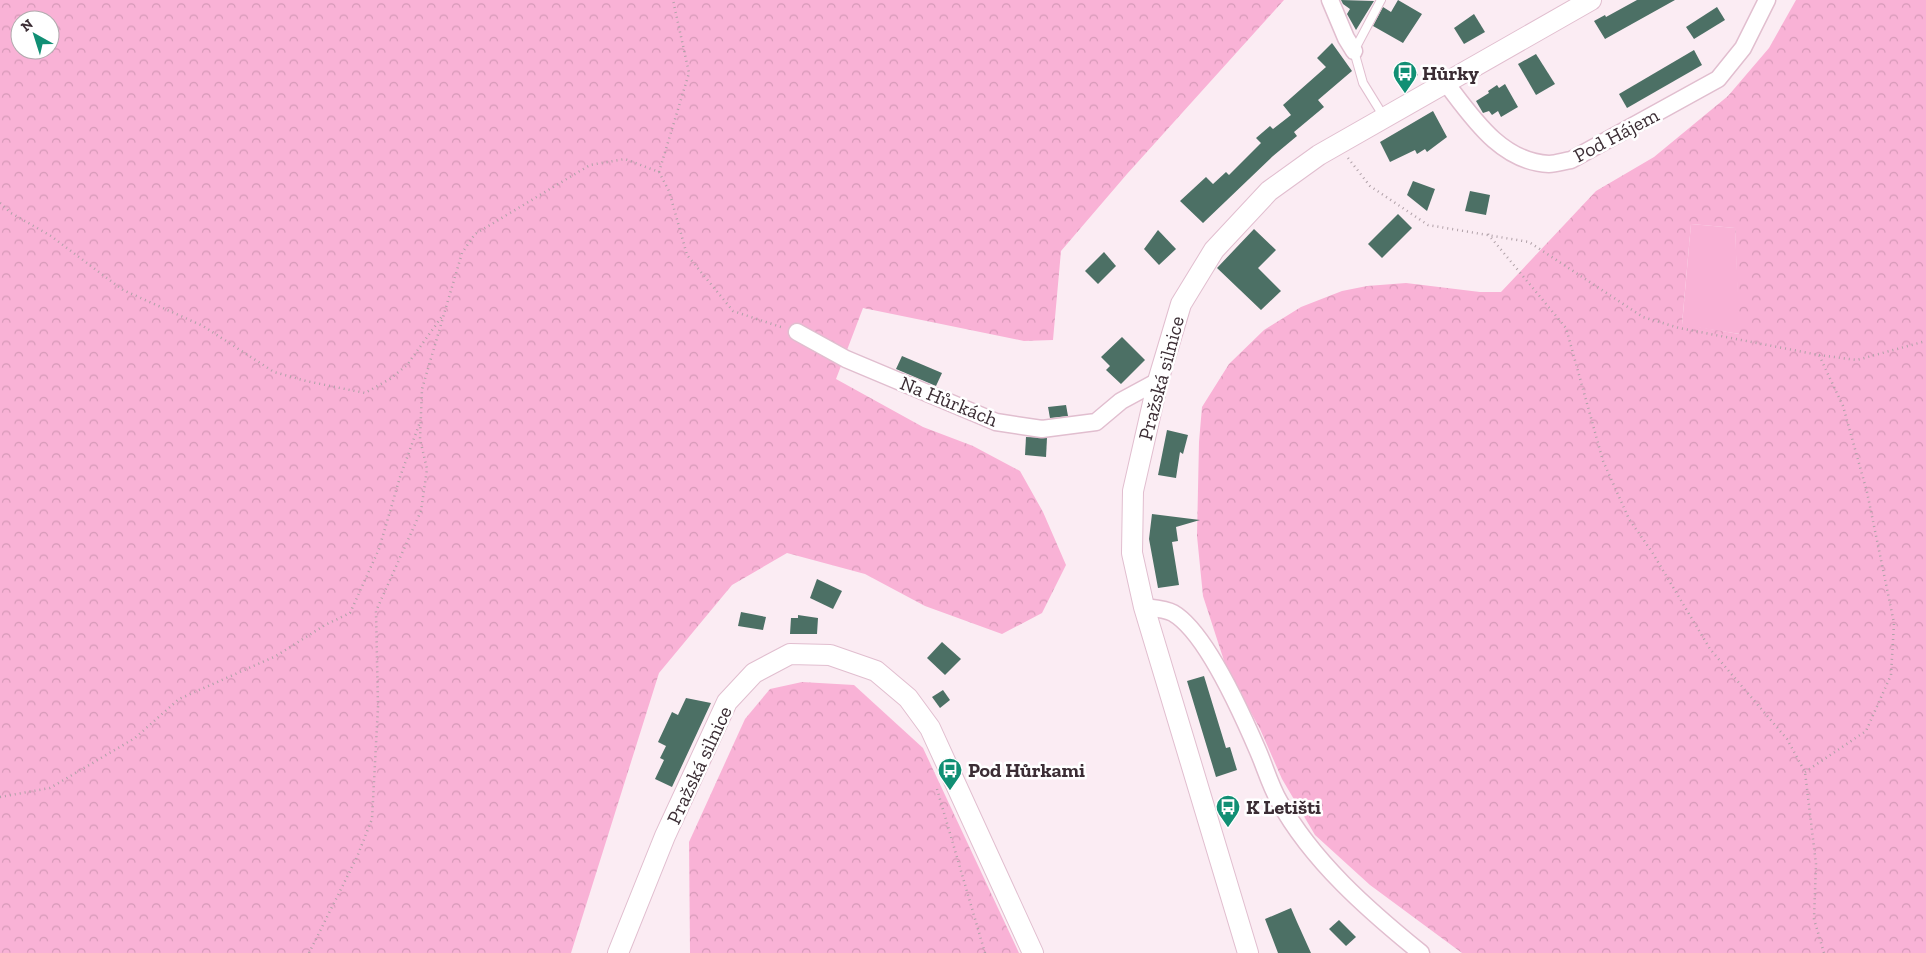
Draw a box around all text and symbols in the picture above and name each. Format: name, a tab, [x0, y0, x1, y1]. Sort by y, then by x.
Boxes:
north arrow	[10, 10, 60, 60]
text: N	[18, 15, 37, 35]
bus stop icon: Hůrky	[1392, 60, 1418, 94]
place label: Hůrky	[1422, 61, 1479, 85]
street label: Pod Hájem	[1569, 102, 1663, 167]
street label: Pražská silnice	[1133, 313, 1189, 443]
street label: Na Hůrkách	[897, 371, 1002, 432]
street label: Pražská silnice	[661, 702, 737, 828]
bus stop icon: Pod Hůrkami	[937, 757, 963, 791]
place label: Pod Hůrkami	[968, 758, 1085, 782]
bus stop icon: K Letišti	[1215, 794, 1241, 828]
place label: K Letišti	[1246, 795, 1321, 819]

